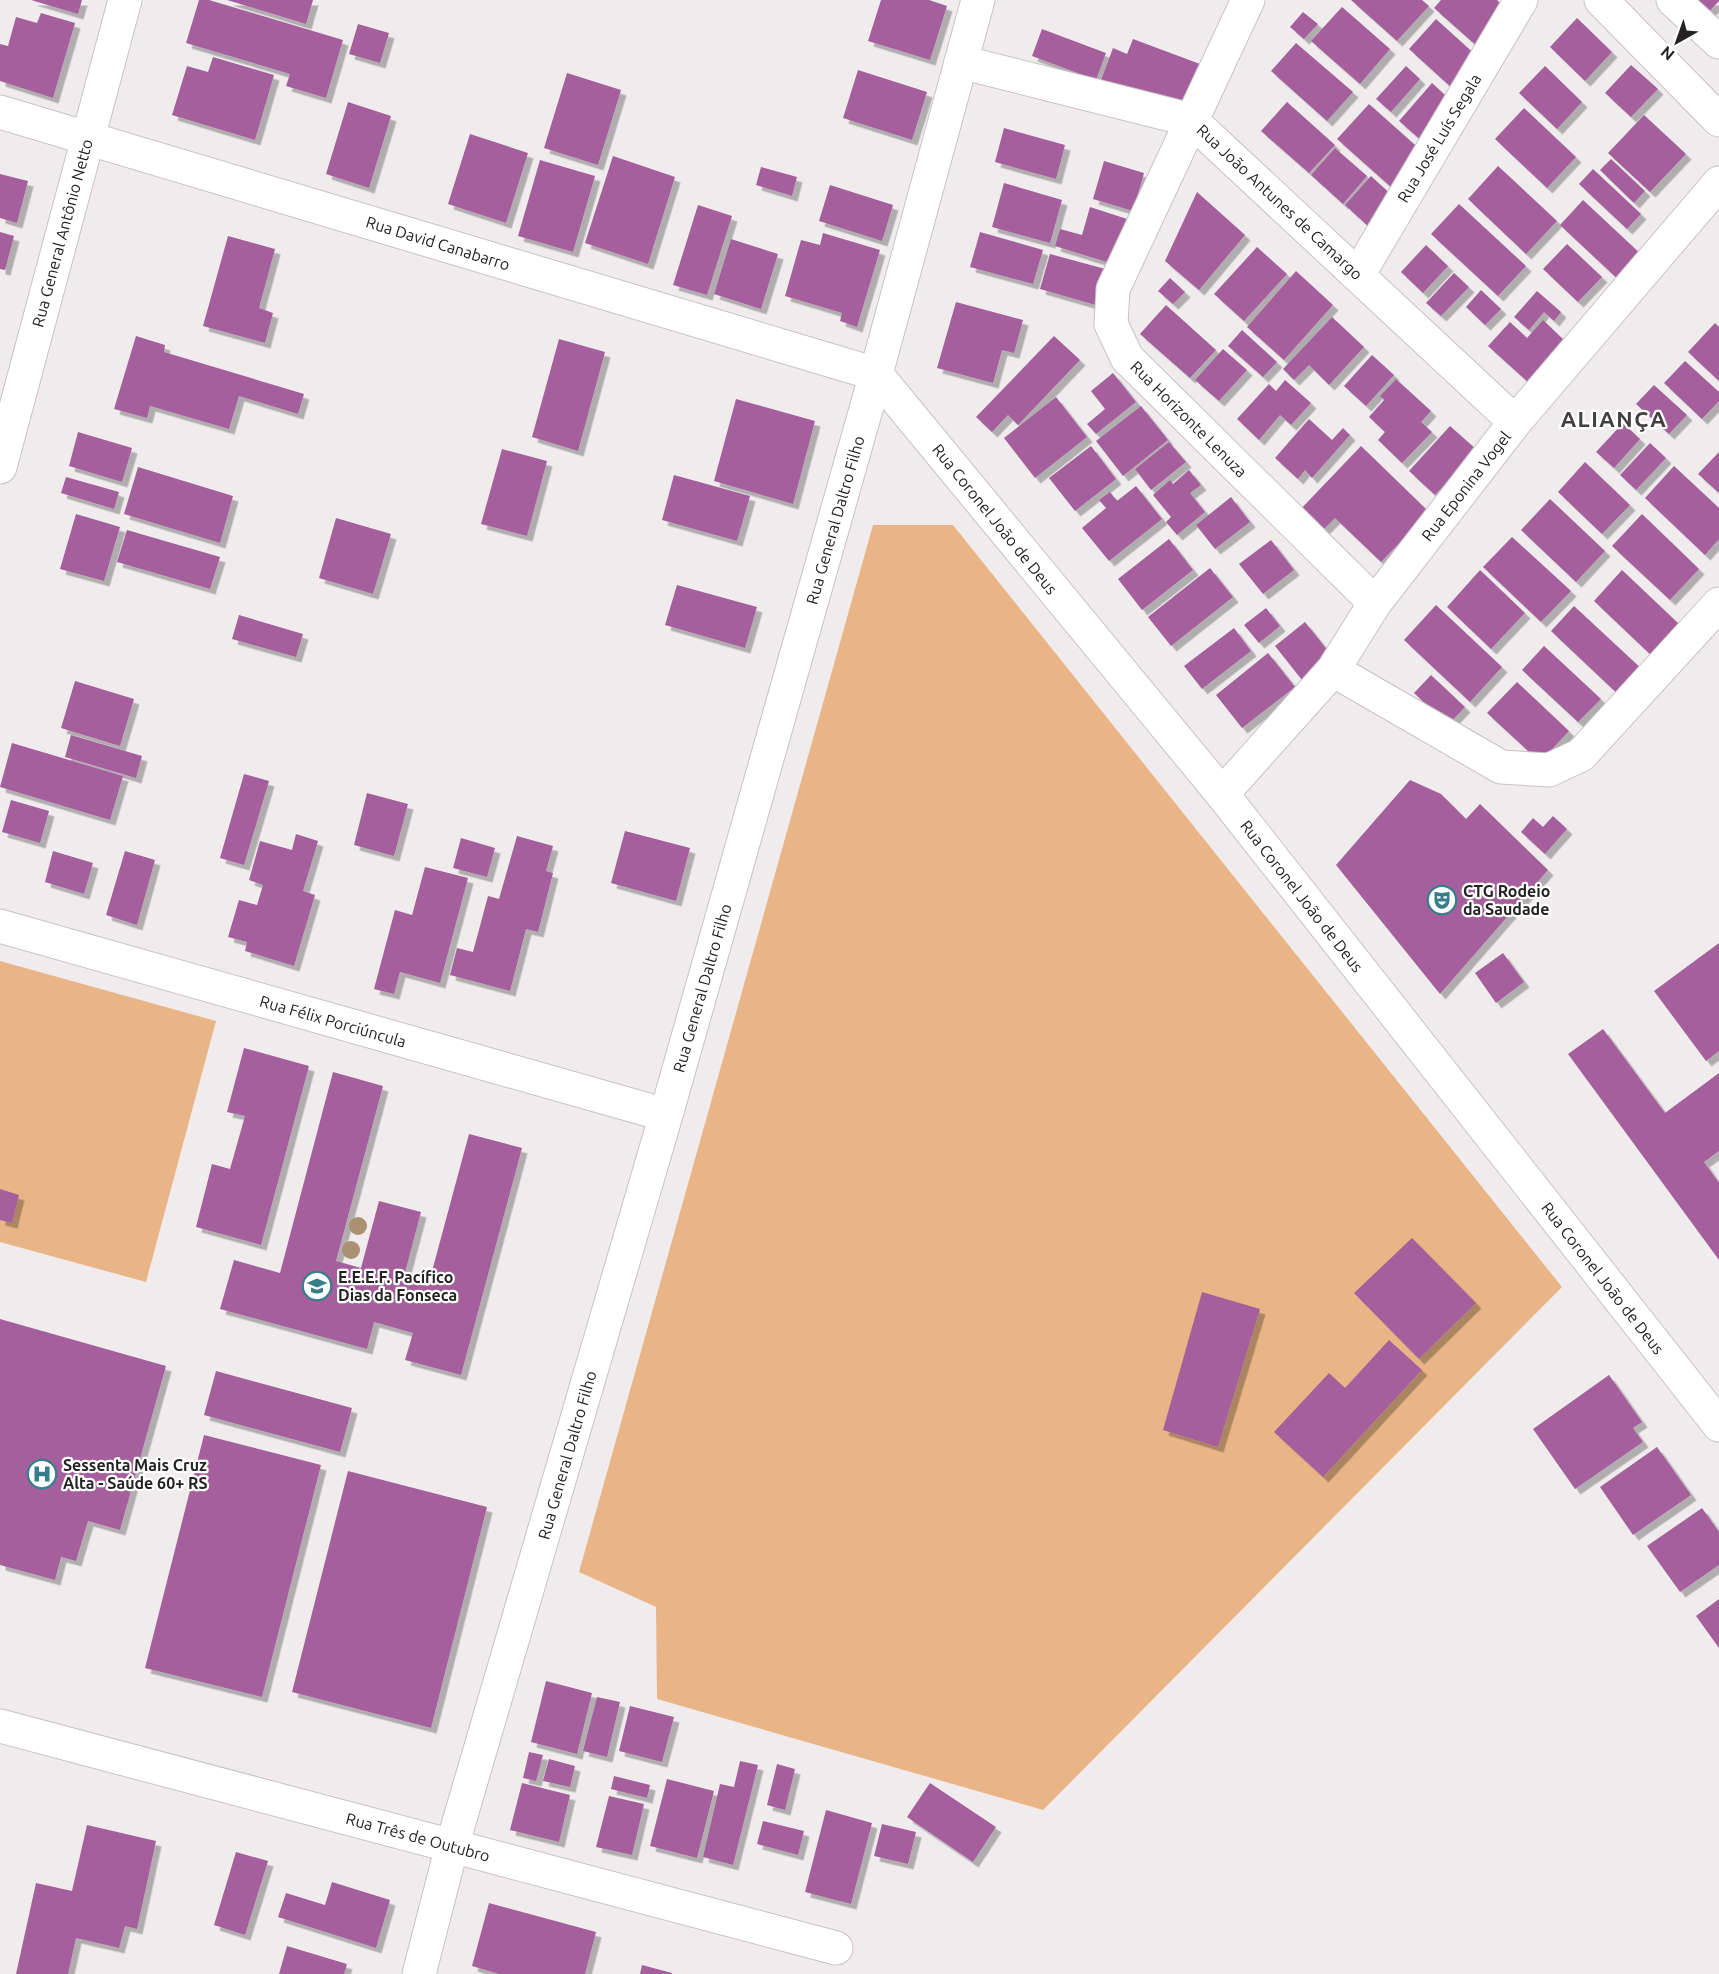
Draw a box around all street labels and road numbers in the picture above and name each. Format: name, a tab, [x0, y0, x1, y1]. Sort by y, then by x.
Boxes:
street label: Rua José Luís Segala	[1394, 71, 1484, 205]
street label: Rua João Antunes de Camargo	[1194, 121, 1366, 283]
street label: Rua General Antônio Netto	[28, 137, 96, 329]
street label: Rua David Canabarro	[364, 213, 512, 273]
street label: Rua Horizonte Lenuza	[1127, 357, 1251, 481]
street label: Rua Eponina Vogel	[1418, 428, 1514, 544]
street label: Rua General Daltro Filho	[802, 434, 868, 606]
street label: Rua Coronel João de Deus	[929, 440, 1061, 598]
street label: Rua Coronel João de Deus	[1237, 816, 1367, 976]
street label: Rua General Daltro Filho	[669, 902, 735, 1074]
street label: Rua Félix Porciúncula	[258, 991, 408, 1051]
street label: Rua Coronel João de Deus	[1538, 1198, 1668, 1358]
street label: Rua General Daltro Filho	[534, 1369, 600, 1541]
street label: Rua Três de Outubro	[344, 1809, 492, 1865]

